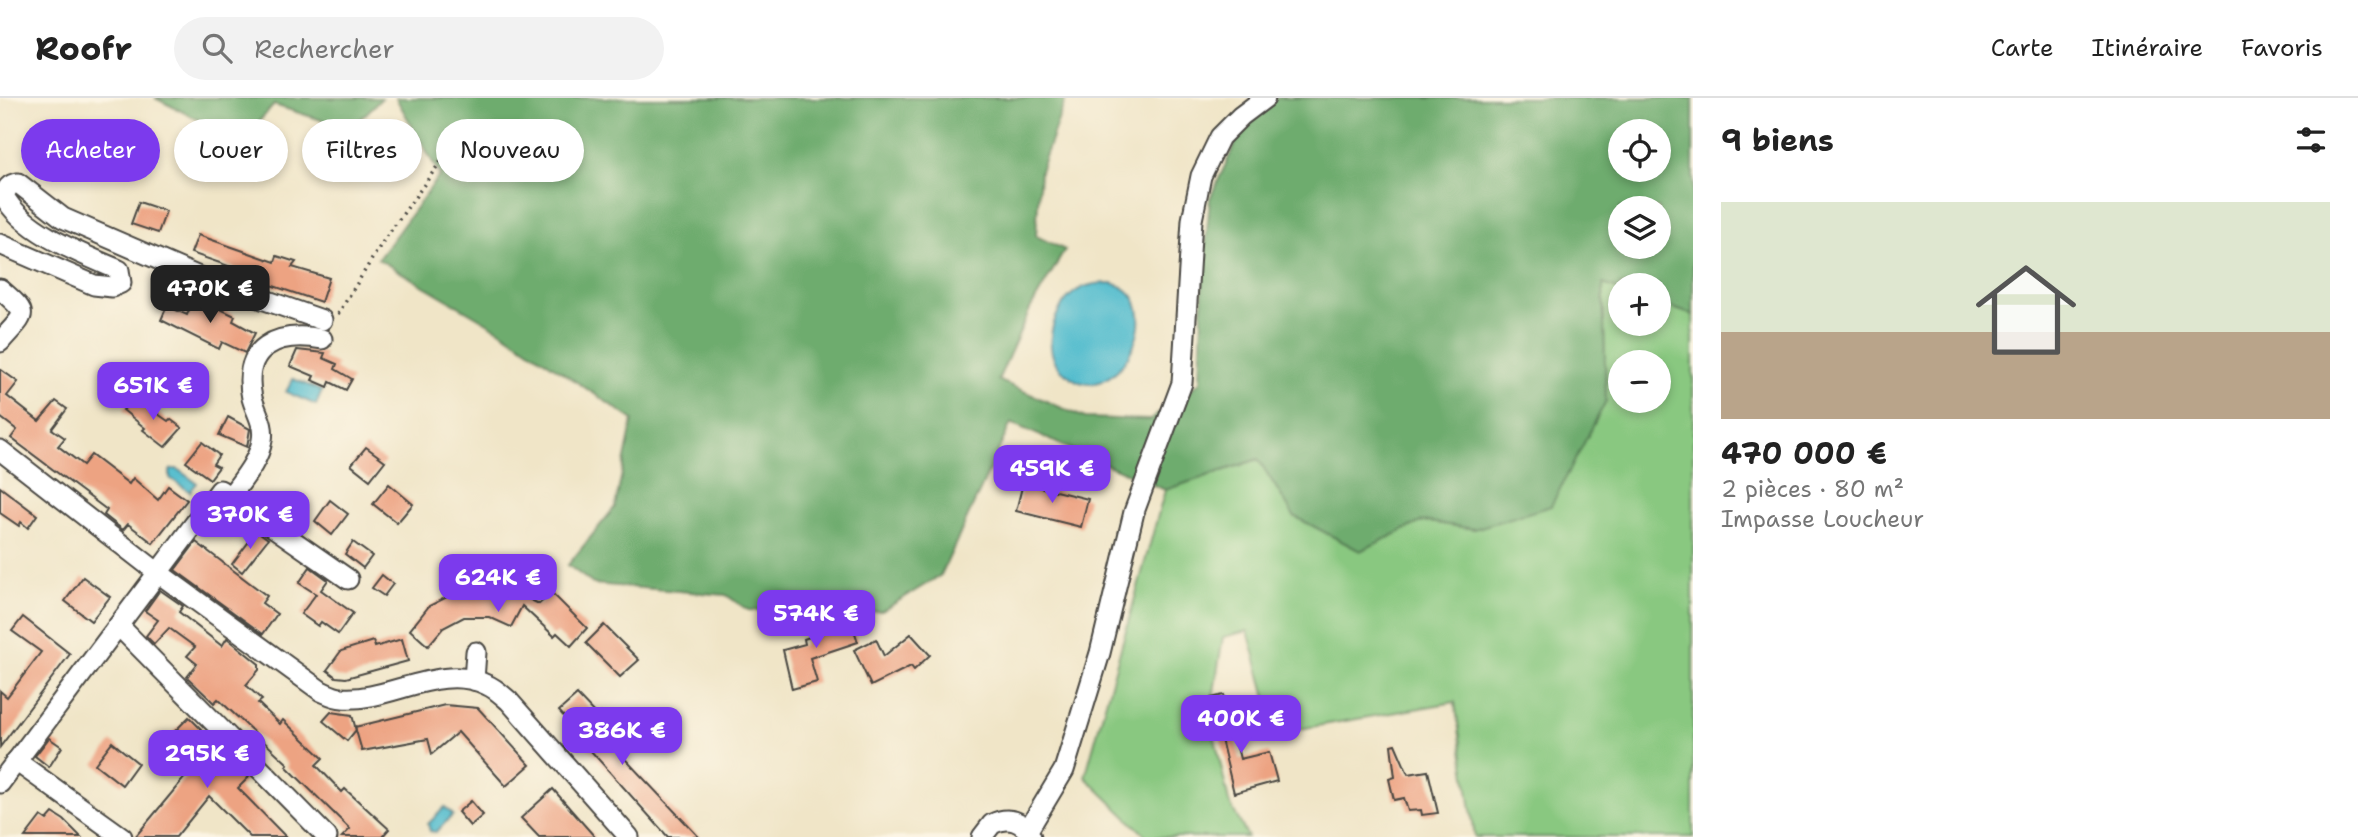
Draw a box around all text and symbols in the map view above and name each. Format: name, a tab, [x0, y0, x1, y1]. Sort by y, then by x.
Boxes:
search box	[174, 17, 664, 80]
text: Roofr	[35, 26, 132, 71]
icon: search	[198, 29, 236, 67]
text: Rechercher	[254, 31, 395, 66]
text: Carte	[1991, 32, 2054, 64]
text: Itinéraire	[2092, 32, 2203, 64]
text: Favoris	[2241, 32, 2323, 64]
chip: Acheter	[21, 119, 160, 182]
chip: Louer	[174, 119, 288, 182]
chip: Filtres	[302, 119, 422, 182]
chip: Nouveau	[436, 119, 584, 182]
map controls	[1608, 119, 1671, 413]
button: locate	[1608, 119, 1671, 182]
text: 9 biens	[1721, 120, 1834, 161]
icon: filters	[2292, 121, 2330, 159]
button: layers	[1608, 196, 1671, 259]
icon: home	[1963, 247, 2089, 373]
pin: 470K €	[153, 266, 267, 325]
text: 470K €	[167, 273, 253, 303]
button: +	[1608, 273, 1671, 336]
button: −	[1608, 350, 1671, 413]
pin: 651K €	[96, 362, 210, 422]
text: 651K €	[113, 370, 193, 400]
text: 470 000 €	[1721, 433, 1887, 474]
pin: 459K €	[995, 446, 1109, 505]
text: 459K €	[1010, 453, 1095, 483]
text: 2 pièces · 80 m²	[1721, 474, 1904, 504]
pin: 370K €	[193, 491, 307, 551]
text: 370K €	[207, 499, 293, 529]
text: Impasse Loucheur	[1721, 504, 1924, 534]
pin: 624K €	[441, 554, 555, 614]
text: 624K €	[455, 562, 541, 592]
pin: 574K €	[759, 590, 873, 650]
text: 574K €	[773, 598, 859, 628]
pin: 400K €	[1184, 696, 1298, 755]
text: 400K €	[1197, 703, 1285, 733]
pin: 386K €	[565, 708, 679, 767]
text: 386K €	[578, 715, 666, 745]
pin: 295K €	[150, 730, 264, 790]
text: 295K €	[164, 738, 250, 768]

